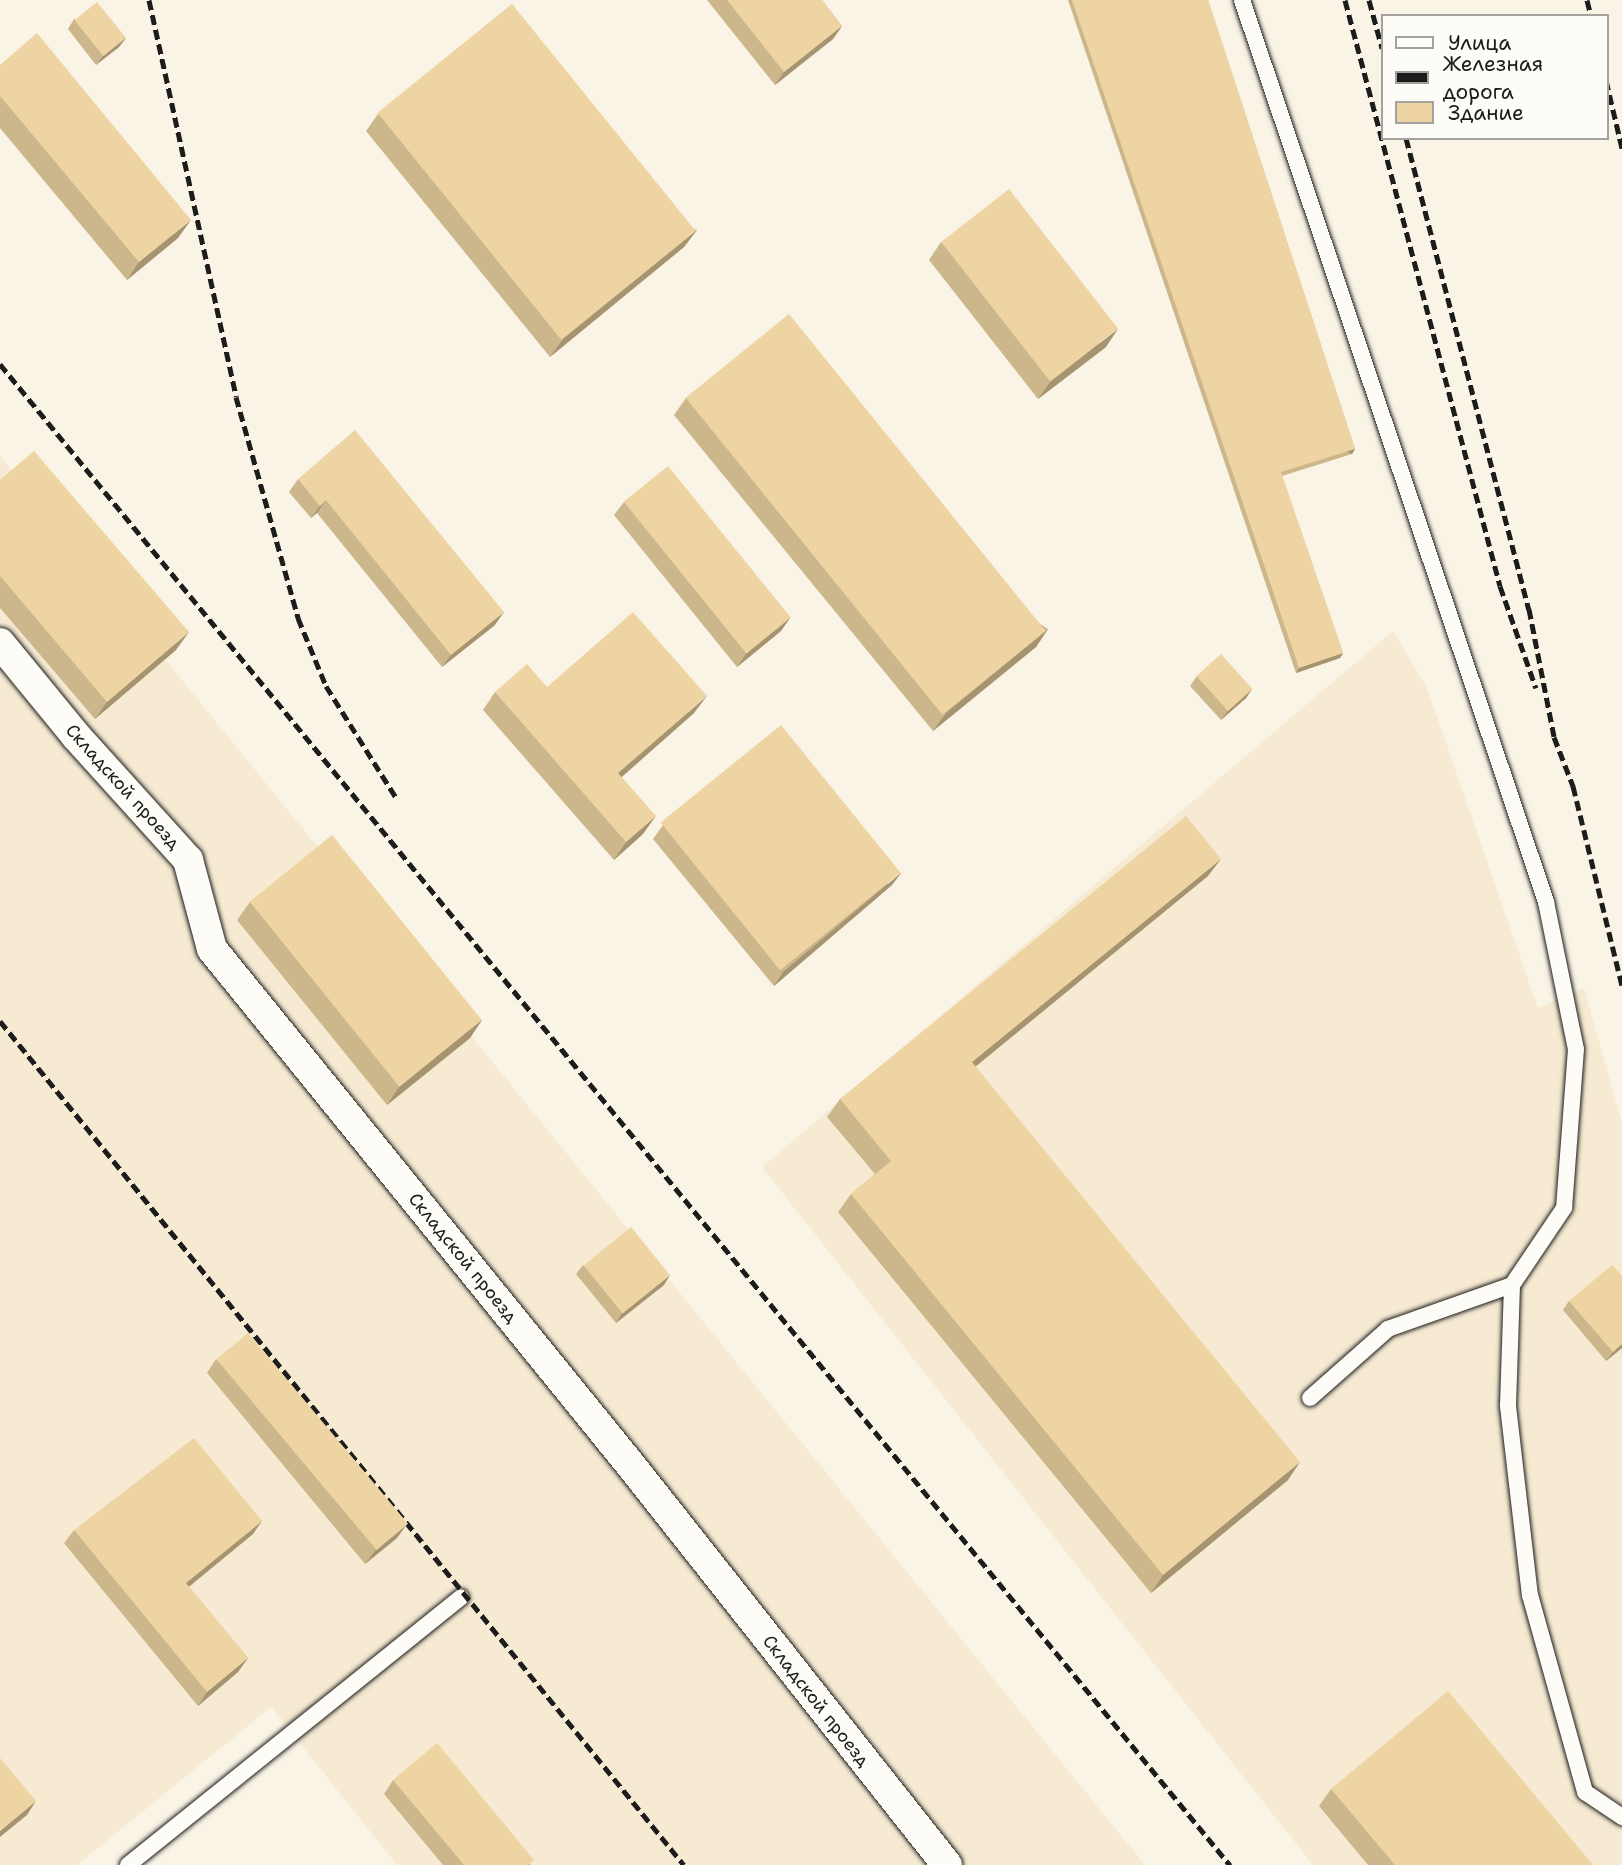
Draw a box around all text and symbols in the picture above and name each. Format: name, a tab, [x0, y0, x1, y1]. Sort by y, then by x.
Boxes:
legend	[1380, 14, 1608, 140]
text: Улица	[1448, 29, 1511, 57]
text: Железная дорога	[1443, 50, 1543, 106]
text: Здание	[1448, 99, 1524, 127]
street label: Складской проезд	[61, 720, 185, 854]
street label: Складской проезд	[404, 1189, 522, 1327]
street label: Складской проезд	[758, 1631, 874, 1771]

